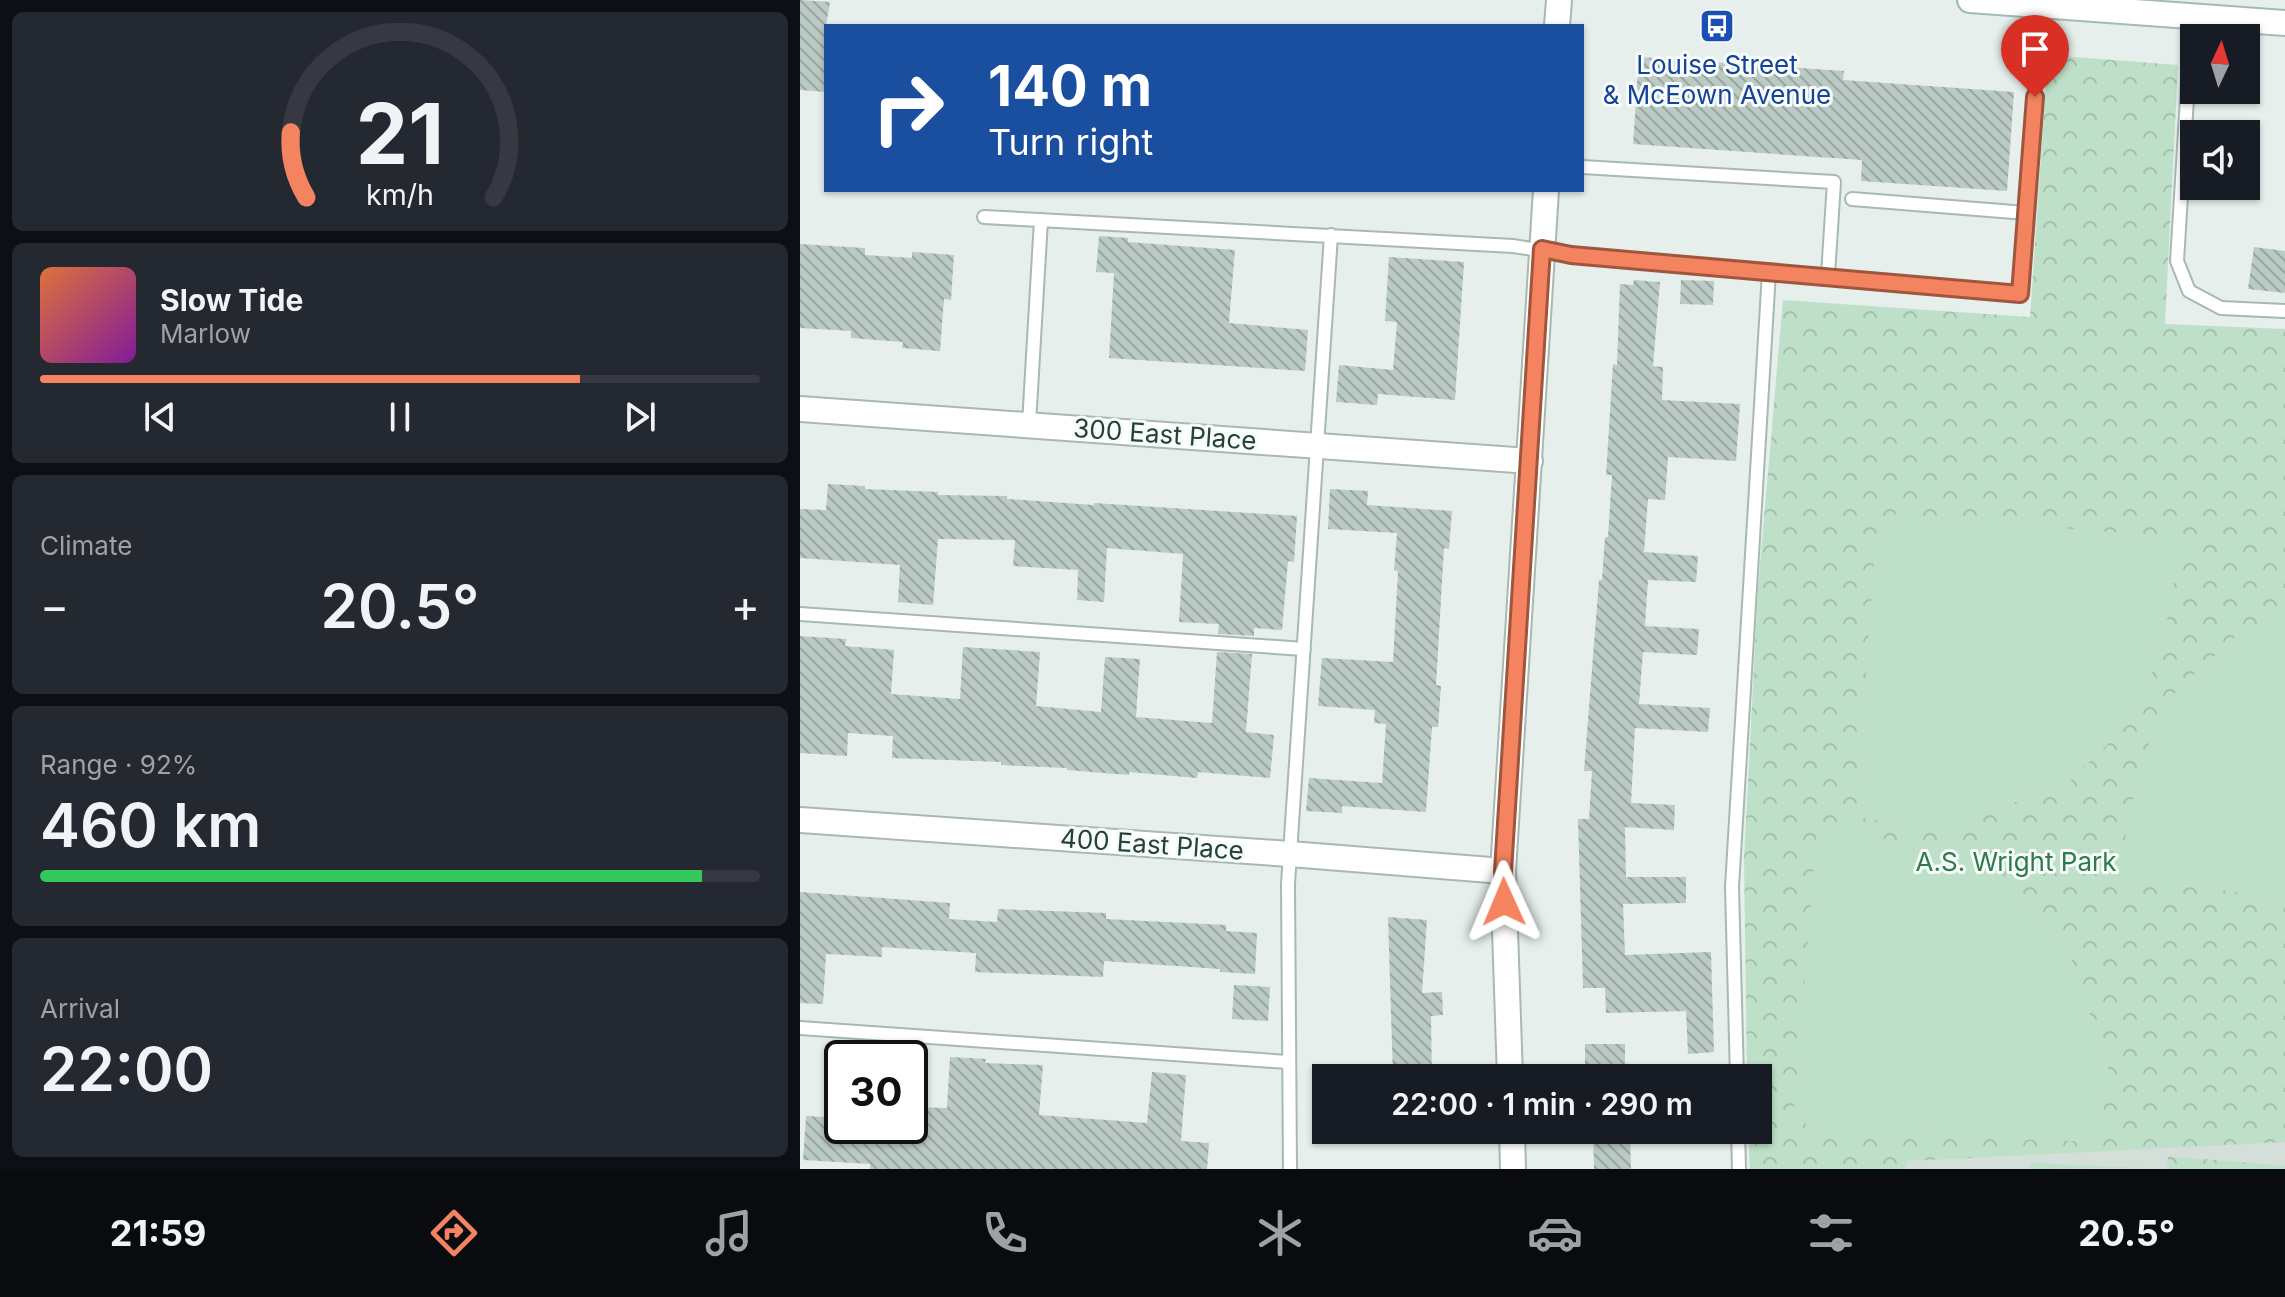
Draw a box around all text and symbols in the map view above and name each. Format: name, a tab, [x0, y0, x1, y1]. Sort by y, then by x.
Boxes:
bus stop icon: Louise Street & McEown Avenue	[1698, 7, 1736, 45]
pin	[2001, 15, 2069, 97]
north arrow	[2180, 24, 2260, 104]
map controls	[2180, 24, 2260, 200]
icon: arrive	[2013, 27, 2057, 71]
place label: Louise Street & McEown Avenue	[1603, 49, 1831, 110]
text: 140 m	[988, 52, 1152, 120]
icon: right	[856, 56, 960, 160]
text: 21	[356, 82, 444, 183]
text: Turn right	[988, 120, 1153, 164]
button: sound	[2180, 120, 2260, 200]
text: km/h	[366, 177, 434, 212]
text: Slow Tide	[160, 282, 303, 318]
text: Marlow	[160, 318, 251, 349]
icon: previous	[138, 395, 182, 439]
icon: pause	[378, 395, 422, 439]
icon: next	[618, 395, 662, 439]
street label: 300 East Place	[1072, 412, 1258, 456]
text: Climate	[40, 530, 132, 561]
text: 20.5°	[321, 570, 479, 642]
text: −	[40, 579, 69, 633]
text: +	[731, 579, 760, 633]
text: Range · 92%	[40, 749, 197, 780]
text: 460 km	[40, 789, 261, 861]
street label: 400 East Place	[1059, 822, 1245, 866]
park label: A.S. Wright Park	[1916, 846, 2116, 877]
position arrow	[1462, 860, 1546, 944]
text: Arrival	[40, 993, 120, 1024]
text: 22:00	[40, 1033, 213, 1105]
speed limit sign: 30	[824, 1040, 928, 1144]
text: 22:00 · 1 min · 290 m	[1391, 1086, 1693, 1122]
icon: directions	[426, 1205, 482, 1261]
icon: music	[701, 1205, 757, 1261]
icon: phone	[977, 1205, 1033, 1261]
icon: climate	[1252, 1205, 1308, 1261]
icon: car	[1527, 1205, 1583, 1261]
icon: filters	[1803, 1205, 1859, 1261]
text: 21:59	[110, 1211, 206, 1255]
text: 20.5°	[2078, 1211, 2175, 1255]

